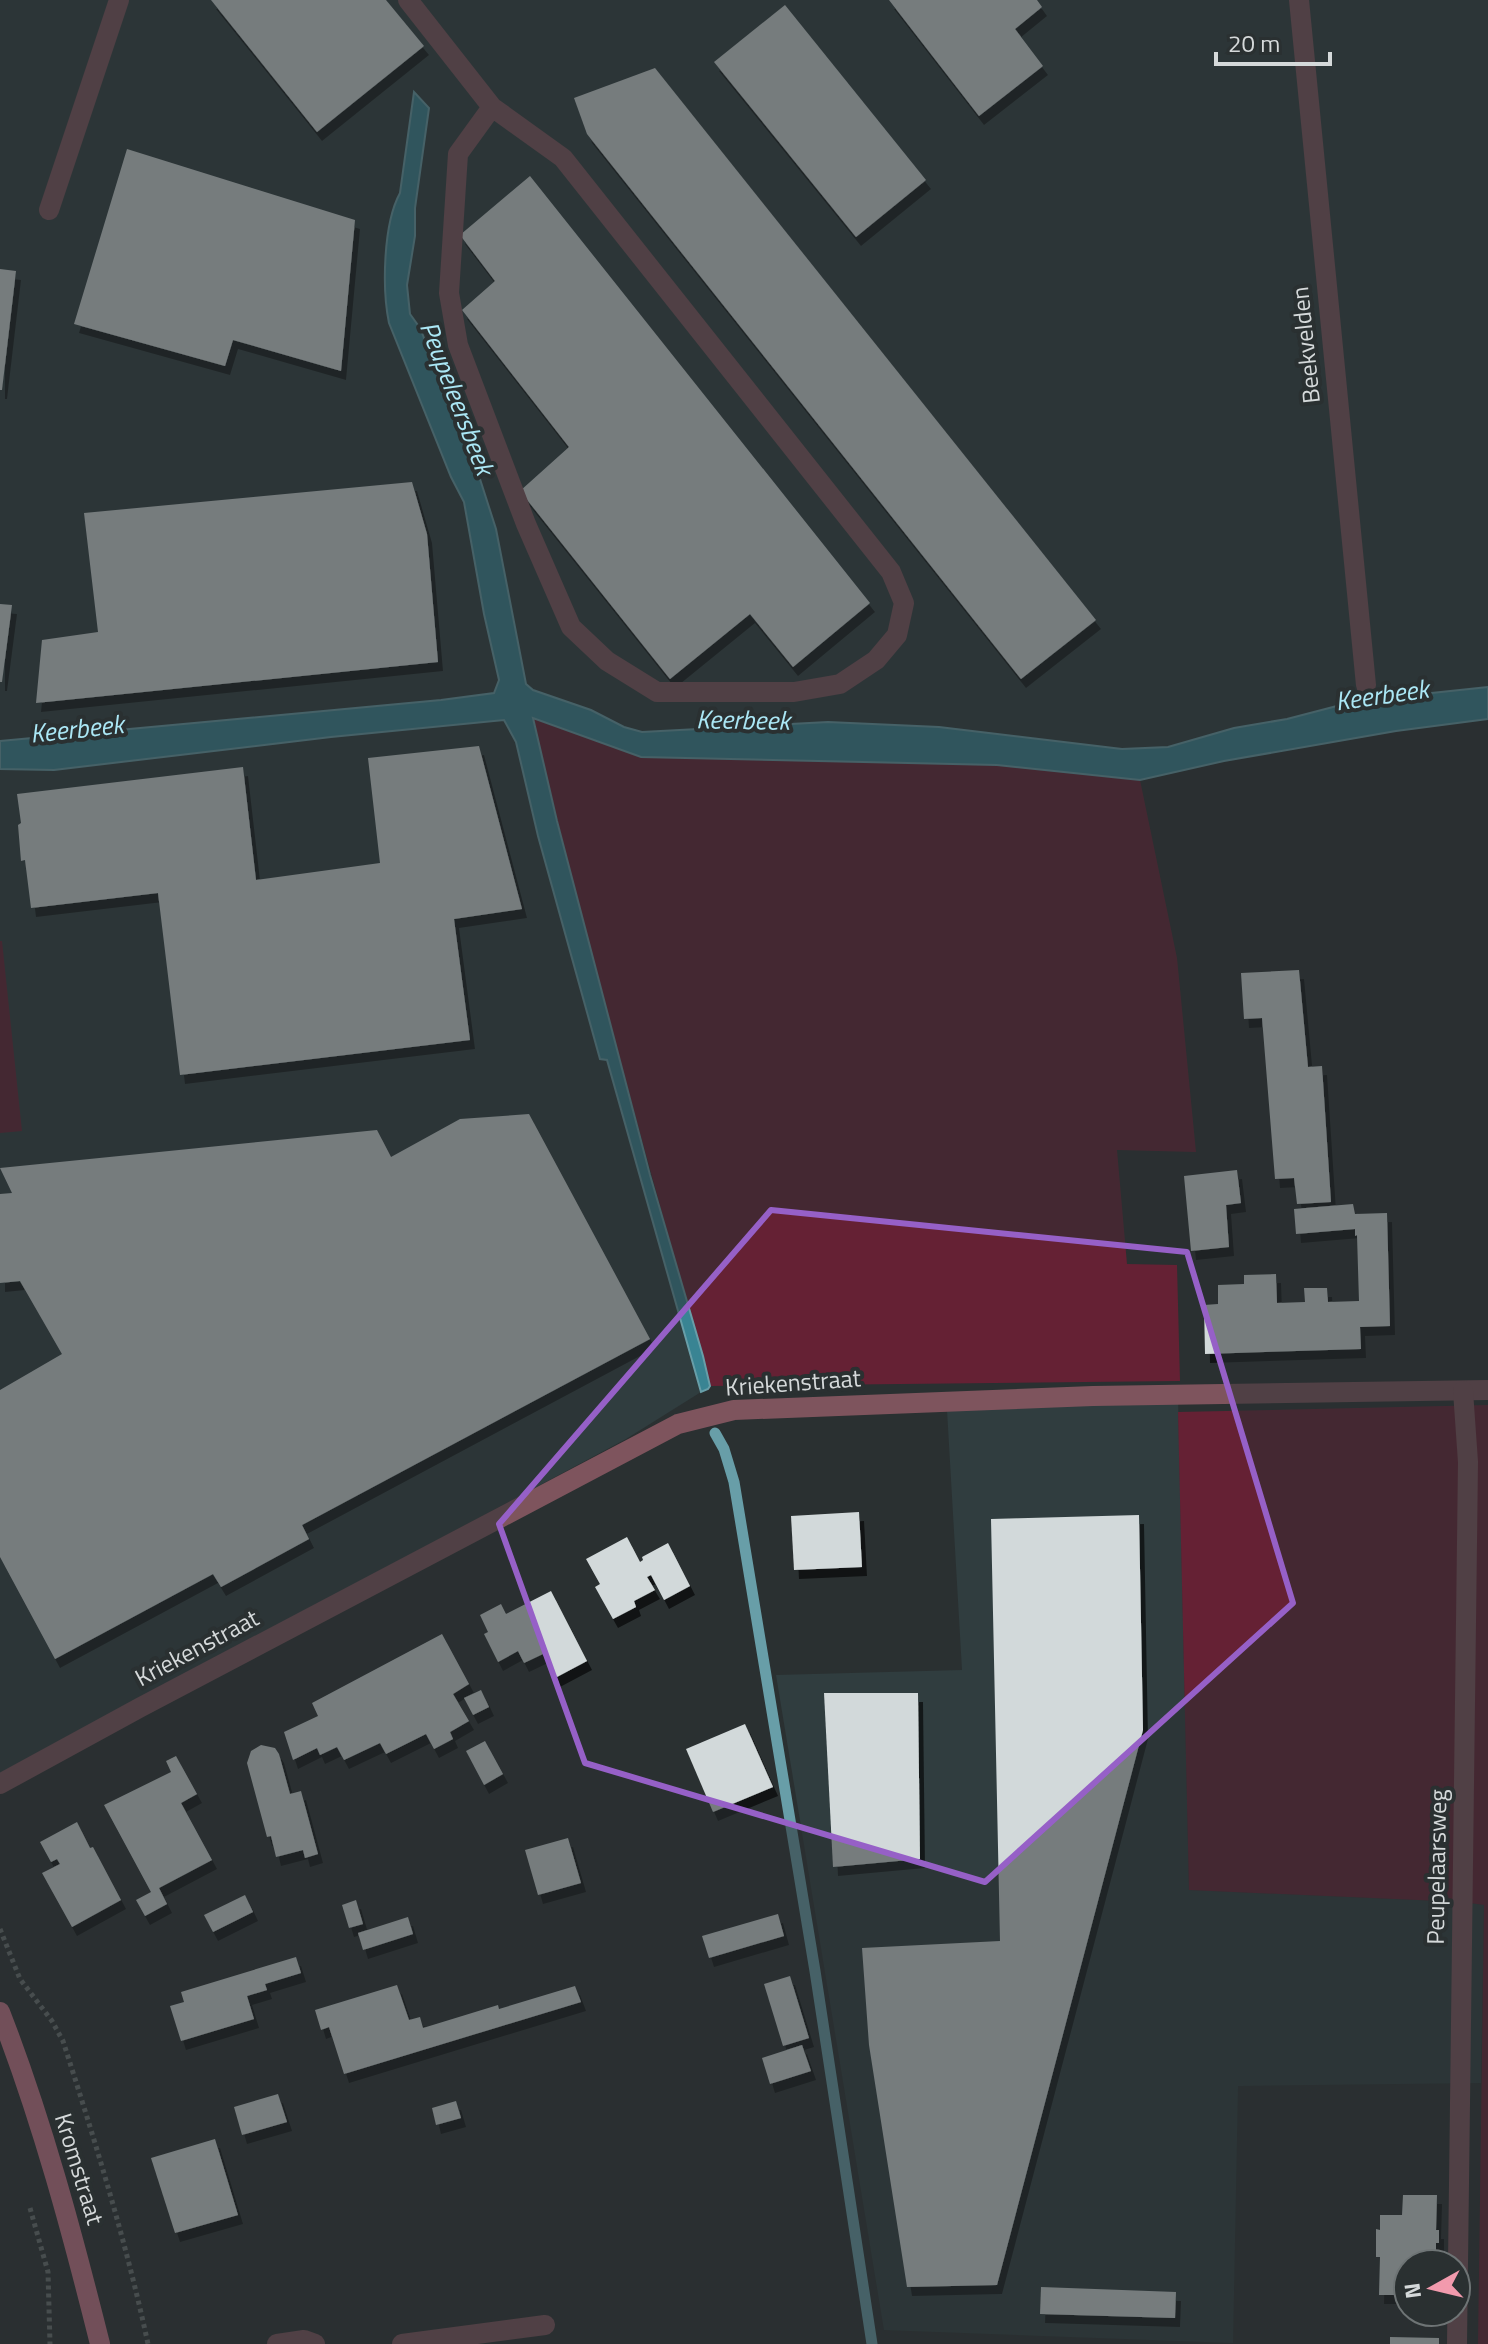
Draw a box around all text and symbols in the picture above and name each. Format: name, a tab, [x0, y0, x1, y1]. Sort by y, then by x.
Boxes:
scale bar	[1216, 16, 1330, 66]
text: 20 m	[1228, 25, 1280, 61]
street label: Beekvelden	[1281, 285, 1329, 405]
water label: Peupeleersbeek	[410, 315, 506, 483]
water label: Keerbeek	[1333, 668, 1434, 720]
water label: Keerbeek	[696, 699, 794, 740]
water label: Keerbeek	[28, 704, 129, 753]
street label: Kriekenstraat	[724, 1359, 862, 1405]
street label: Kriekenstraat	[128, 1599, 265, 1695]
street label: Peupelaarsweg	[1417, 1789, 1455, 1945]
street label: Kromstraat	[46, 2109, 114, 2229]
north arrow	[1392, 2248, 1472, 2328]
text: N	[1394, 2281, 1430, 2301]

